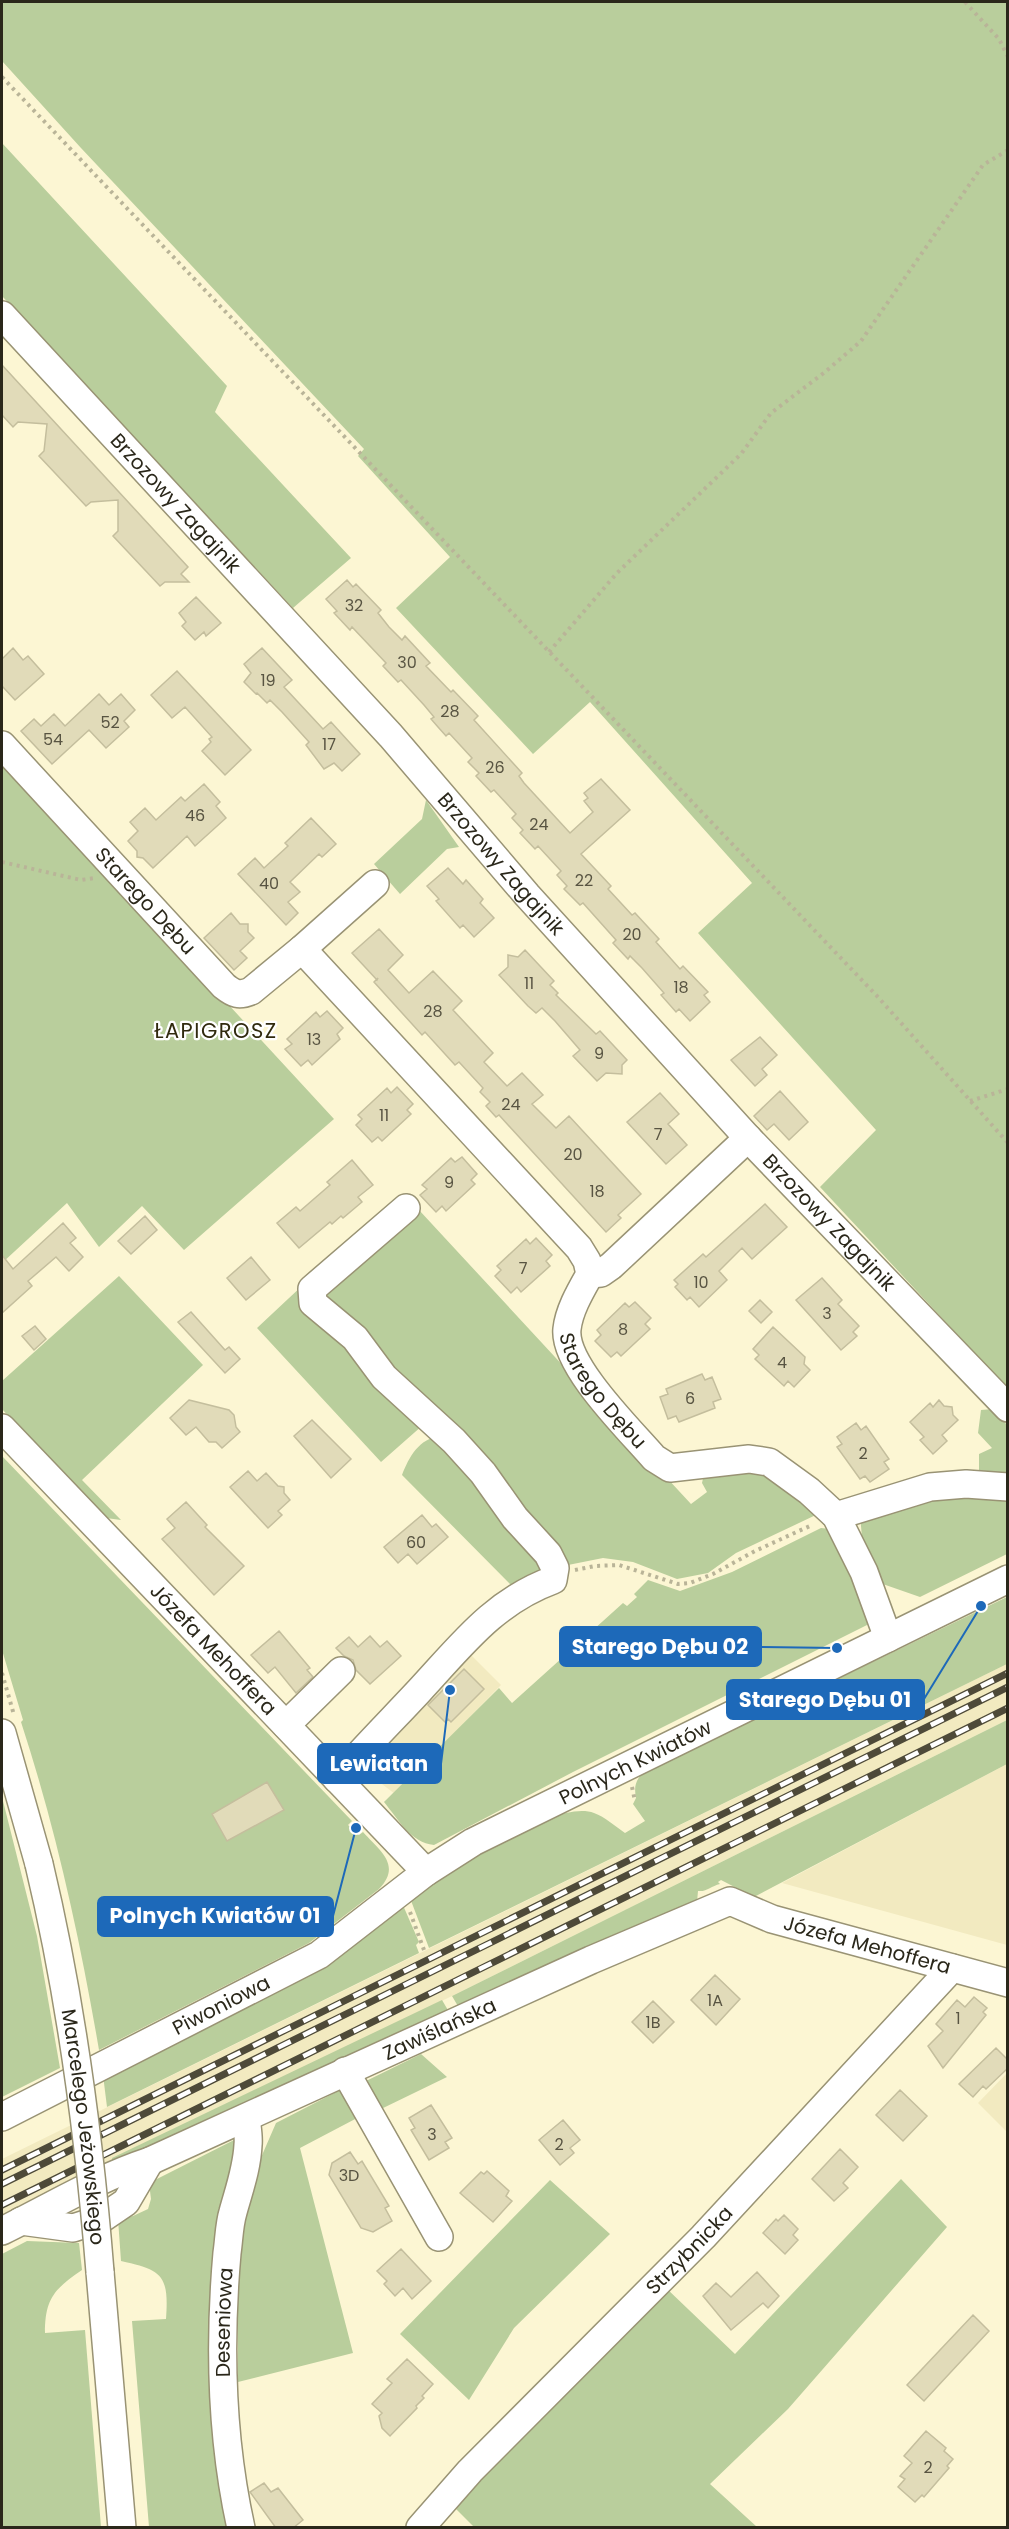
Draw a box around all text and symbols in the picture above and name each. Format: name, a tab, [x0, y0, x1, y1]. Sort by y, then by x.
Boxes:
street label: Brzozowy Zagajnik	[104, 427, 248, 580]
house number: 32	[345, 594, 363, 617]
house number: 30	[397, 651, 417, 674]
house number: 19	[260, 669, 276, 692]
house number: 28	[440, 700, 460, 723]
house number: 52	[100, 711, 120, 734]
house number: 54	[43, 728, 63, 751]
house number: 17	[322, 733, 336, 756]
house number: 26	[485, 756, 505, 779]
street label: Brzozowy Zagajnik	[431, 786, 572, 942]
house number: 46	[185, 804, 205, 827]
house number: 24	[529, 813, 549, 836]
street label: Starego Dębu	[89, 841, 202, 961]
house number: 22	[575, 869, 593, 892]
house number: 40	[259, 872, 279, 895]
house number: 20	[622, 923, 642, 946]
house number: 11	[524, 972, 534, 995]
house number: 18	[673, 976, 689, 999]
house number: 28	[423, 1000, 443, 1023]
district label: ŁAPIGROSZ	[154, 1016, 278, 1045]
house number: 13	[307, 1028, 321, 1051]
house number: 9	[594, 1042, 604, 1065]
house number: 24	[501, 1093, 521, 1116]
house number: 11	[379, 1104, 389, 1127]
house number: 7	[654, 1123, 663, 1146]
house number: 20	[563, 1143, 583, 1166]
street label: Brzozowy Zagajnik	[756, 1147, 903, 1298]
house number: 9	[444, 1171, 454, 1194]
house number: 18	[589, 1180, 605, 1203]
house number: 7	[519, 1257, 528, 1280]
house number: 10	[693, 1271, 709, 1294]
house number: 3	[822, 1302, 832, 1325]
house number: 8	[618, 1318, 628, 1341]
street label: Starego Dębu	[553, 1331, 653, 1455]
house number: 4	[777, 1351, 787, 1374]
house number: 6	[685, 1387, 695, 1410]
house number: 2	[858, 1442, 868, 1465]
house number: 60	[406, 1531, 426, 1554]
street label: Józefa Mehoffera	[144, 1577, 283, 1721]
callout: Starego Dębu 02	[560, 1627, 761, 1666]
text: Starego Dębu 02	[572, 1632, 748, 1661]
callout: Starego Dębu 01	[727, 1680, 924, 1719]
text: Starego Dębu 01	[739, 1685, 911, 1714]
street label: Polnych Kwiatów	[554, 1713, 717, 1812]
callout: Lewiatan	[318, 1744, 441, 1783]
text: Lewiatan	[330, 1749, 428, 1778]
callout: Polnych Kwiatów 01	[98, 1897, 333, 1936]
text: Polnych Kwiatów 01	[110, 1901, 320, 1930]
street label: Józefa Mehoffera	[781, 1909, 954, 1981]
street label: Piwoniowa	[167, 1968, 275, 2042]
house number: 1A	[707, 1989, 723, 2012]
street label: Zawiślańska	[378, 1991, 501, 2067]
street label: Marcelego Jeżowskiego	[55, 2007, 112, 2246]
house number: 1	[955, 2007, 961, 2030]
house number: 1B	[646, 2011, 661, 2034]
house number: 3	[427, 2123, 437, 2146]
house number: 2	[554, 2133, 564, 2156]
house number: 3D	[339, 2164, 359, 2187]
street label: Strzybnicka	[639, 2200, 739, 2301]
street label: Deseniowa	[209, 2266, 240, 2378]
house number: 2	[923, 2456, 933, 2479]

